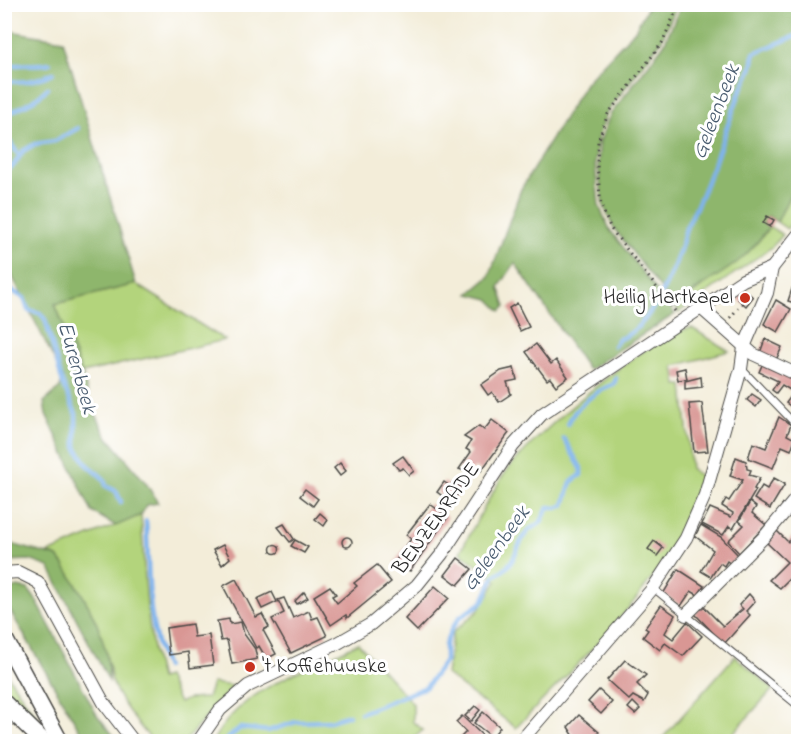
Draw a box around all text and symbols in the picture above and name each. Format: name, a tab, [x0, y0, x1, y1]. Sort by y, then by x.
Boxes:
water label: Geleenbeek	[684, 59, 750, 164]
place label: Heilig Hartkapel	[604, 283, 733, 315]
marker: Heilig Hartkapel	[738, 291, 752, 305]
water label: Eurenbeek	[48, 318, 105, 419]
street label: BENZENRADE	[385, 457, 488, 582]
water label: Geleenbeek	[455, 499, 540, 598]
place label: 't Koffiehuuske	[262, 652, 387, 682]
marker: 't Koffiehuuske	[243, 660, 257, 674]

